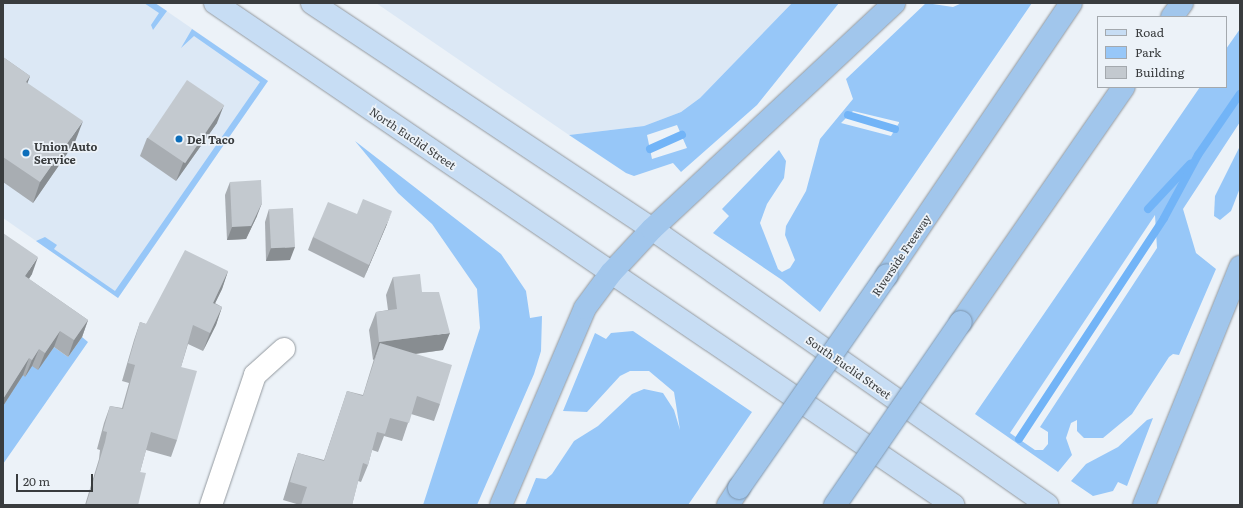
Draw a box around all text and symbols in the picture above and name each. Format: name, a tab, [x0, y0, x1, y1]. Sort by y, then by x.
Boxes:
legend	[1097, 16, 1227, 88]
text: Road	[1135, 23, 1164, 41]
text: Park	[1135, 43, 1161, 61]
text: Building	[1135, 63, 1184, 81]
street label: North Euclid Street	[367, 104, 459, 172]
place label: Del Taco	[187, 132, 235, 146]
marker: Del Taco	[174, 134, 184, 144]
place label: Union Auto Service	[34, 140, 97, 166]
marker: Union Auto Service	[21, 148, 31, 158]
street label: Riverside Freeway	[869, 212, 933, 298]
street label: South Euclid Street	[804, 333, 894, 401]
scale bar	[18, 466, 95, 492]
text: 20 m	[23, 472, 50, 490]

